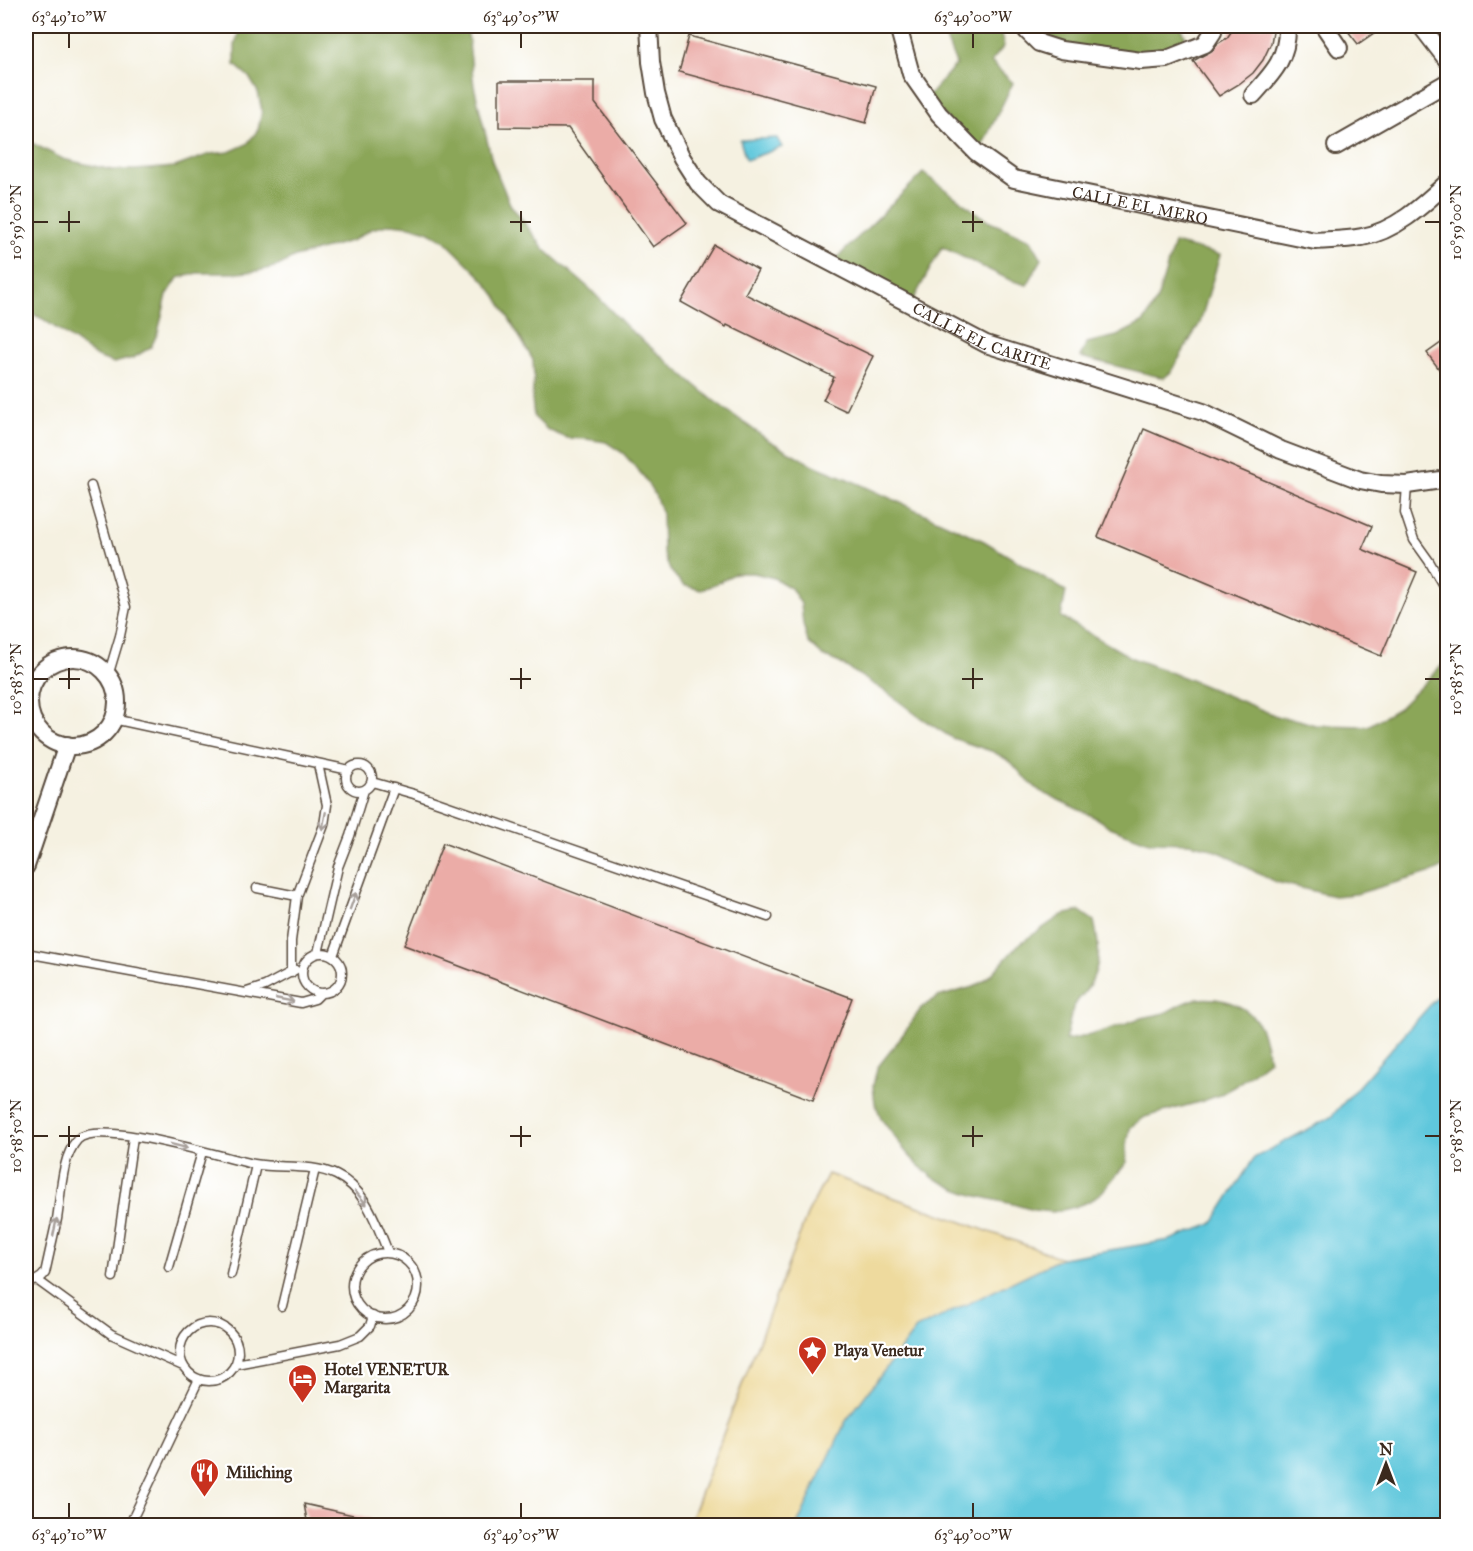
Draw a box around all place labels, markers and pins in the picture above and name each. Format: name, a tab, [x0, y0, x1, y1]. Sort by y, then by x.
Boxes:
place icon: Playa Venetur	[797, 1334, 829, 1376]
place label: Playa Venetur	[834, 1341, 925, 1361]
place label: Hotel VENETUR Margarita	[324, 1360, 449, 1398]
hotel icon: Hotel VENETUR Margarita	[287, 1362, 319, 1404]
restaurant icon: Miliching	[189, 1456, 221, 1498]
place label: Miliching	[226, 1463, 292, 1483]

